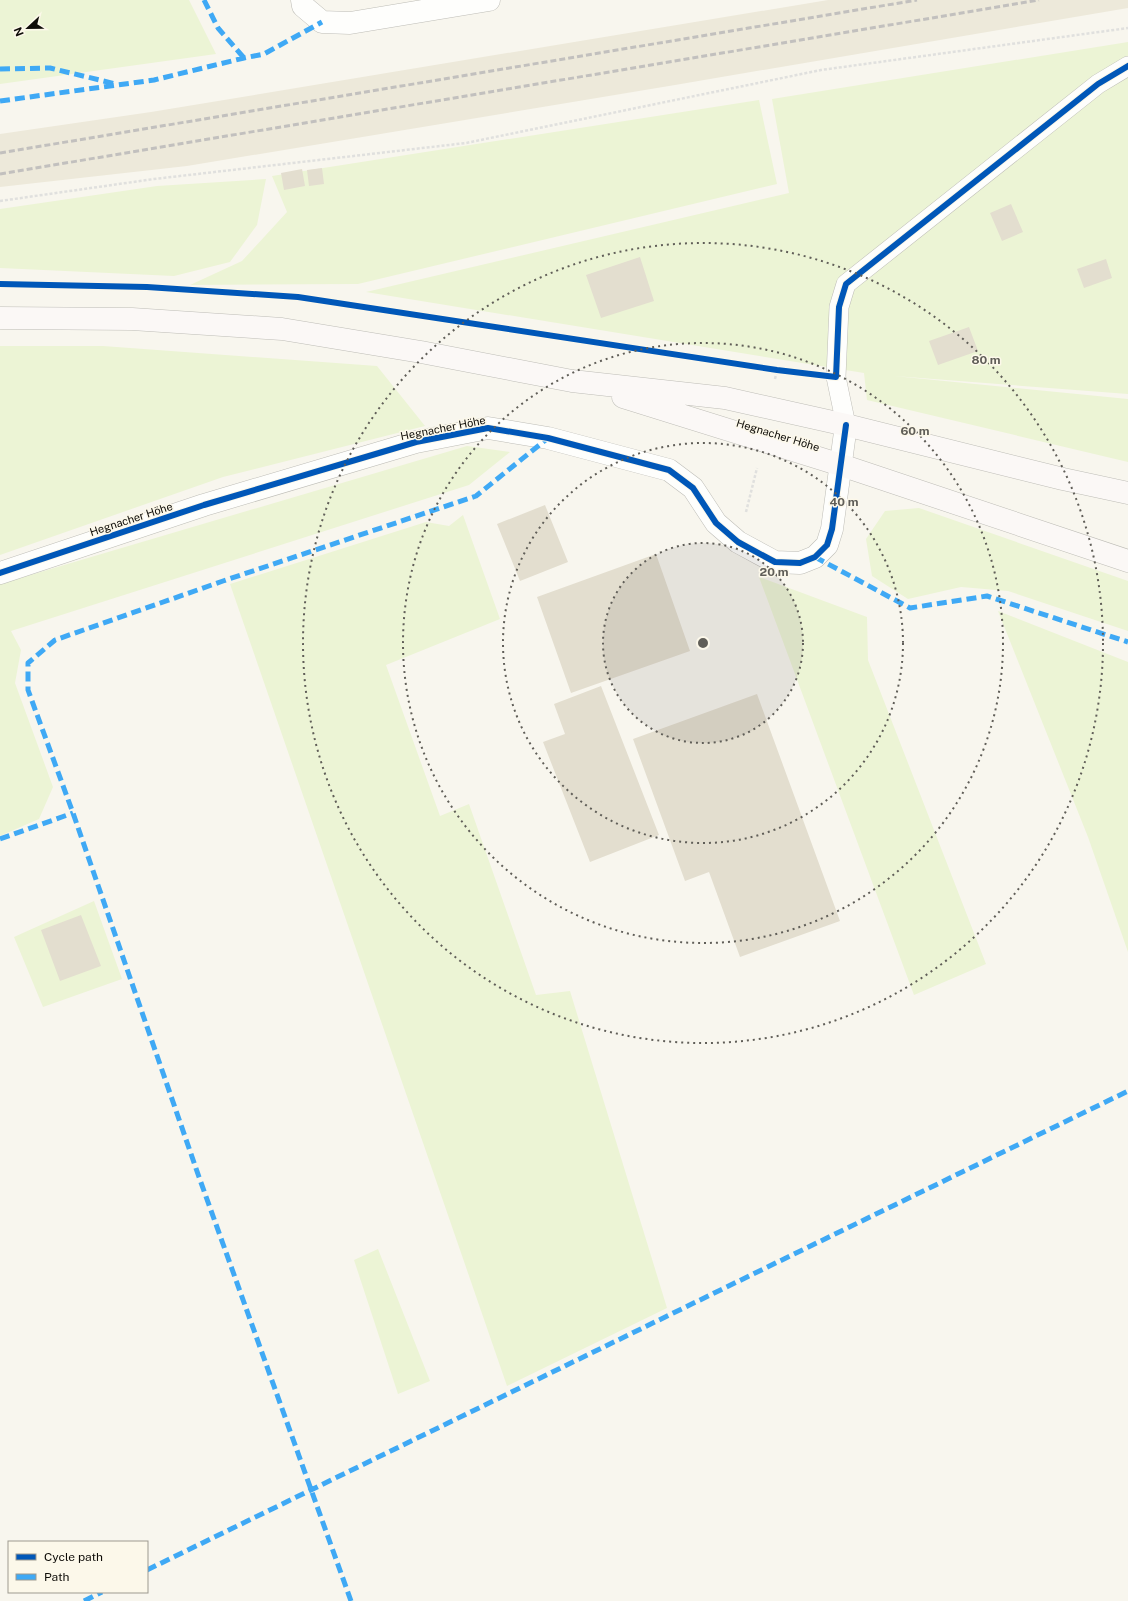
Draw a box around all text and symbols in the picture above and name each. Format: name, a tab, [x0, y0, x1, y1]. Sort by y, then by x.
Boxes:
north arrow	[8, 8, 48, 48]
text: N	[12, 26, 26, 38]
text: 80 m	[971, 353, 1001, 367]
street label: Hegnacher Höhe	[399, 414, 487, 442]
street label: Hegnacher Höhe	[735, 417, 821, 453]
text: 60 m	[900, 424, 930, 438]
text: 40 m	[829, 495, 859, 509]
street label: Hegnacher Höhe	[88, 500, 174, 538]
text: 20 m	[760, 565, 789, 579]
centre of rings	[696, 636, 710, 650]
legend	[8, 1541, 148, 1593]
text: Cycle path	[44, 1550, 103, 1564]
text: Path	[44, 1570, 70, 1584]

